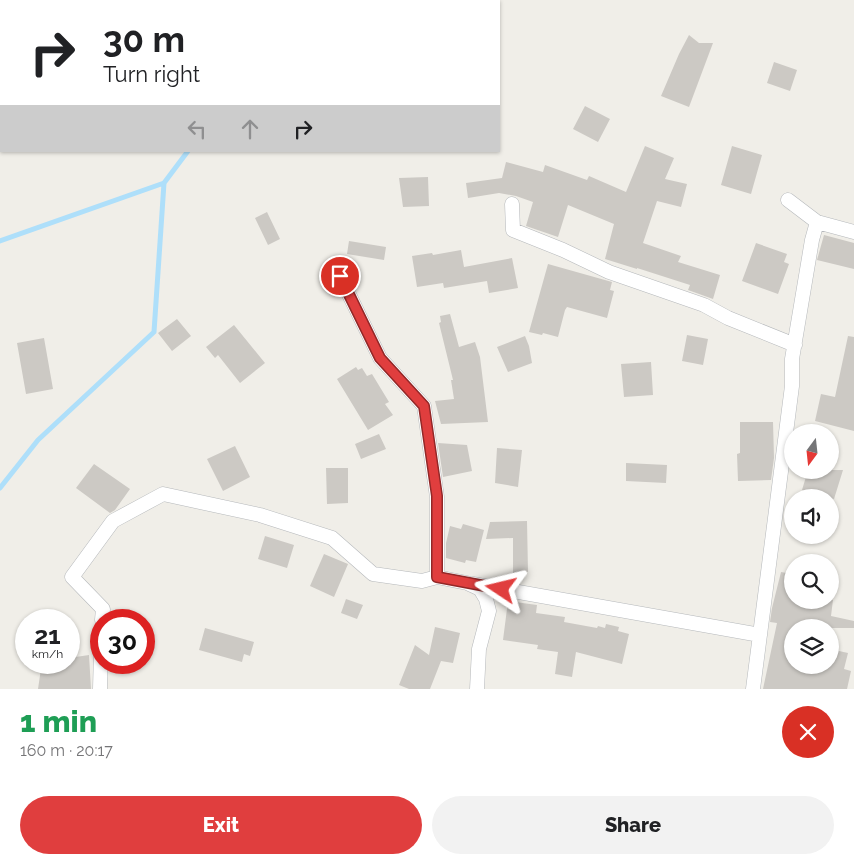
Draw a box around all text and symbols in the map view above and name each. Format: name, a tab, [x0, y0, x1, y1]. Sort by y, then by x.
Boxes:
text: 30 m	[103, 19, 185, 60]
icon: right	[20, 20, 85, 85]
text: Turn right	[103, 61, 200, 87]
icon: left	[183, 115, 211, 143]
icon: ahead	[236, 115, 264, 143]
icon: right	[289, 115, 317, 143]
pin	[319, 255, 361, 297]
icon: arrive	[326, 262, 354, 290]
north arrow	[784, 424, 839, 479]
map controls	[784, 424, 839, 674]
button: sound	[784, 489, 839, 544]
button: search	[784, 554, 839, 609]
position arrow	[474, 562, 526, 614]
speed limit sign: 30	[90, 609, 155, 674]
button: layers	[784, 619, 839, 674]
text: 21	[34, 620, 61, 650]
text: km/h	[32, 647, 63, 661]
text: 1 min	[20, 704, 97, 739]
button: close	[782, 706, 834, 758]
text: 160 m · 20:17	[20, 741, 113, 760]
button: Exit	[20, 796, 422, 854]
button: Share	[432, 796, 834, 854]

